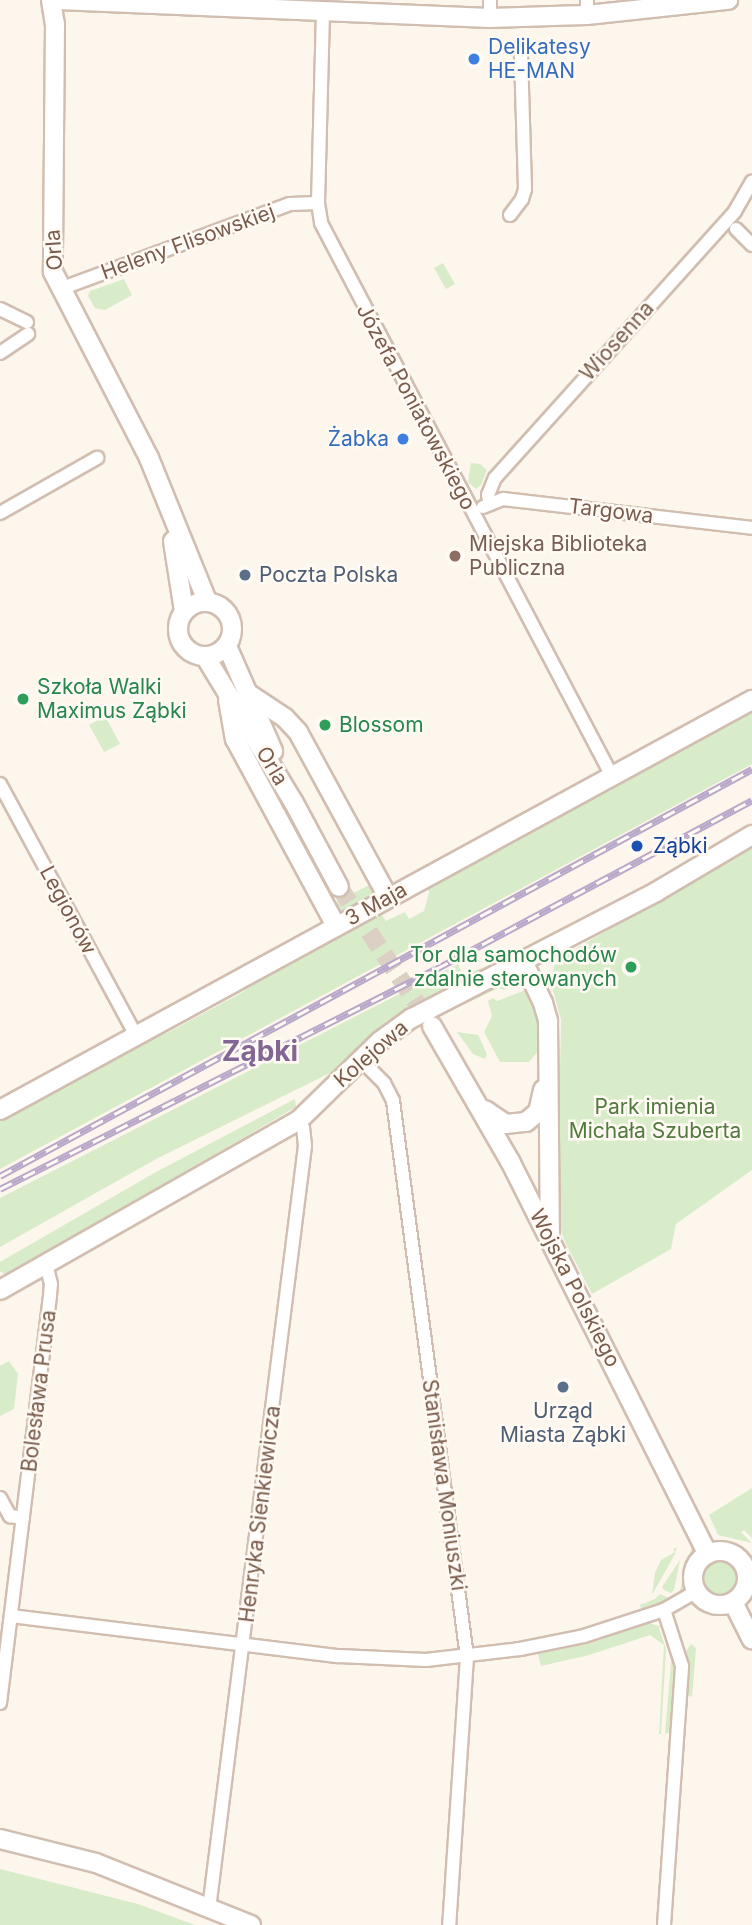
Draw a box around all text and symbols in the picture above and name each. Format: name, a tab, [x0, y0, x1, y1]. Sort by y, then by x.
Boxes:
place label: Delikatesy HE-MAN	[488, 34, 591, 84]
marker: Delikatesy HE-MAN	[466, 51, 482, 67]
street label: Heleny Flisowskiej	[98, 199, 278, 285]
street label: Orla	[40, 229, 68, 271]
street label: Wiosenna	[575, 296, 659, 386]
street label: Józefa Poniatowskiego	[351, 300, 481, 514]
place label: Żabka	[328, 426, 389, 452]
marker: Żabka	[395, 431, 411, 447]
street label: Targowa	[567, 493, 655, 529]
place label: Miejska Biblioteka Publiczna	[469, 531, 647, 581]
marker: Miejska Biblioteka Publiczna	[447, 548, 463, 564]
place label: Poczta Polska	[259, 562, 398, 588]
marker: Poczta Polska	[237, 567, 253, 583]
place label: Szkoła Walki Maximus Ząbki	[37, 674, 187, 724]
marker: Szkoła Walki Maximus Ząbki	[15, 691, 31, 707]
place label: Blossom	[339, 712, 424, 738]
marker: Blossom	[317, 717, 333, 733]
street label: Orla	[251, 742, 293, 790]
place label: Ząbki	[653, 833, 707, 859]
marker: Ząbki	[627, 836, 647, 856]
street label: Legionów	[34, 861, 102, 959]
street label: 3 Maja	[341, 877, 411, 931]
place label: Tor dla samochodów zdalnie sterowanych	[410, 942, 617, 992]
marker: Tor dla samochodów zdalnie sterowanych	[623, 959, 639, 975]
street label: Kolejowa	[329, 1015, 413, 1093]
district label: Ząbki	[222, 1034, 298, 1068]
park label: Park imienia Michała Szuberta	[569, 1094, 741, 1144]
street label: Wojska Polskiego	[524, 1205, 626, 1371]
street label: Bolesława Prusa	[17, 1309, 61, 1473]
street label: Stanisława Moniuszki	[417, 1378, 471, 1592]
marker: Urząd Miasta Ząbki	[555, 1379, 571, 1395]
place label: Urząd Miasta Ząbki	[500, 1398, 626, 1448]
street label: Henryka Sienkiewicza	[234, 1404, 286, 1624]

